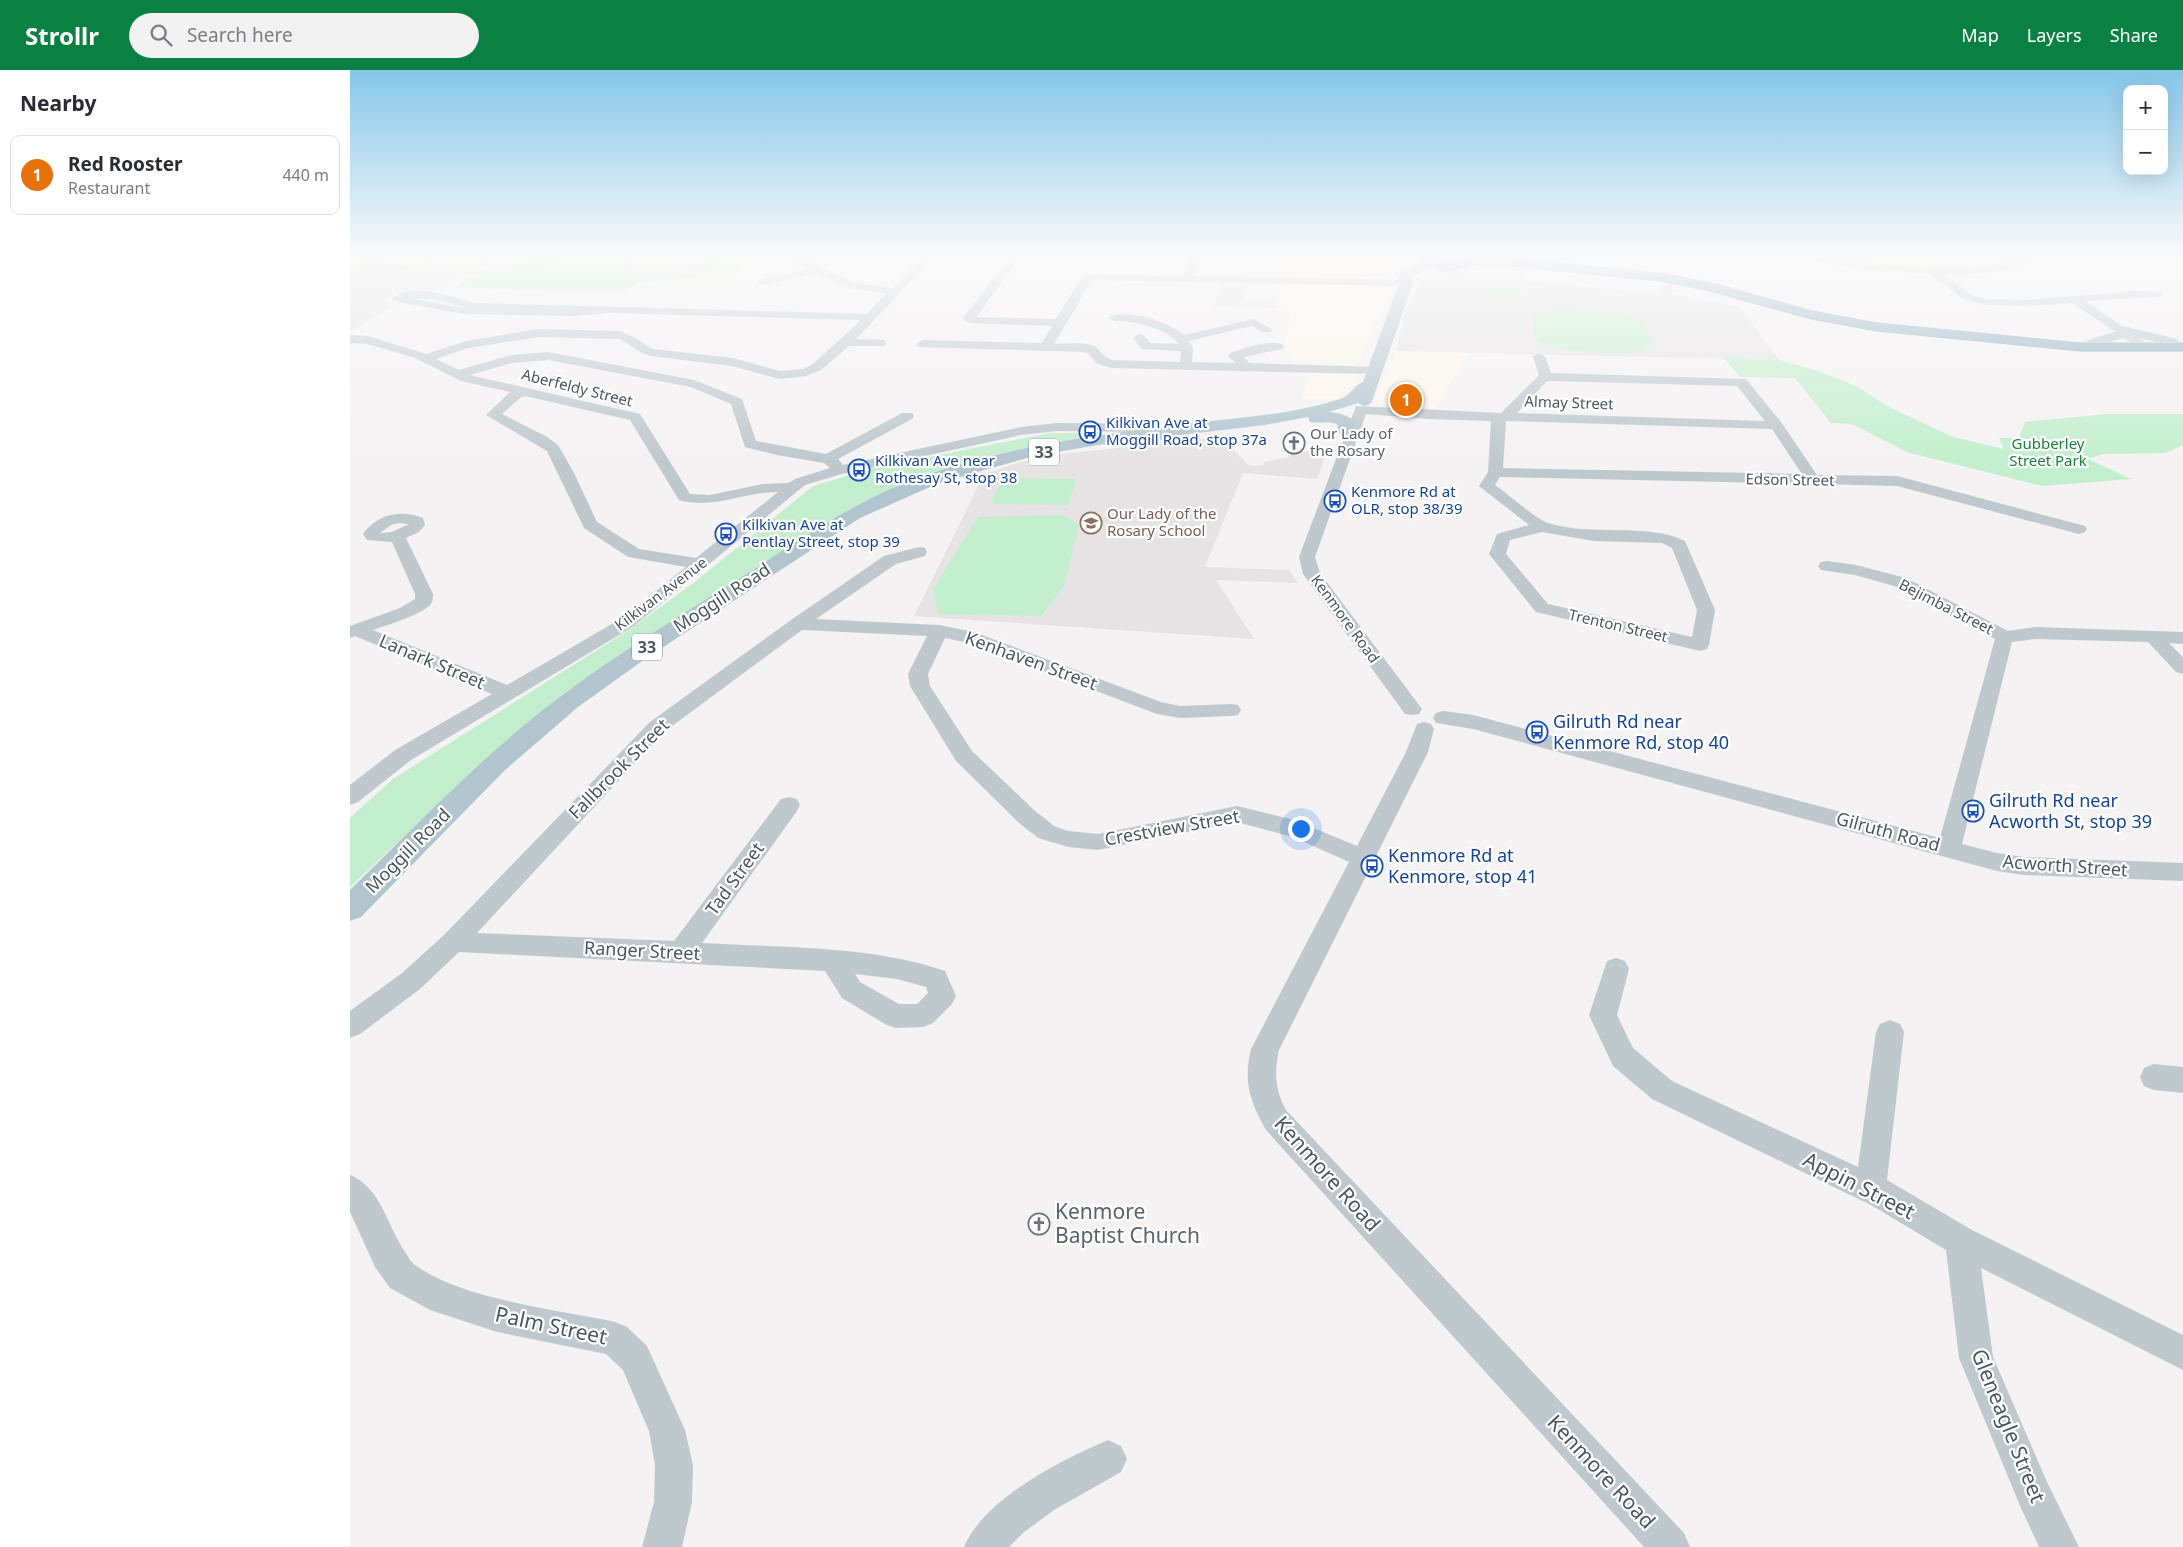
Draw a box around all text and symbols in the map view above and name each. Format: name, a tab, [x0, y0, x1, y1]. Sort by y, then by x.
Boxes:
search box	[129, 13, 479, 58]
text: Strollr	[25, 19, 99, 52]
icon: search	[147, 21, 175, 49]
text: Search here	[187, 22, 293, 48]
text: Map	[1961, 23, 1999, 47]
text: Layers	[2027, 23, 2082, 47]
text: Share	[2110, 23, 2158, 47]
map controls	[2123, 85, 2168, 175]
button: +	[2123, 85, 2168, 130]
text: Nearby	[20, 89, 96, 117]
button: −	[2123, 130, 2168, 175]
text: Red Rooster	[68, 151, 183, 177]
text: 1	[32, 164, 42, 186]
text: 440 m	[282, 164, 329, 186]
text: Restaurant	[68, 177, 150, 199]
street label: Aberfeldy Street	[520, 364, 635, 411]
pin: 1	[1390, 381, 1422, 419]
street label: Almay Street	[1524, 390, 1615, 414]
place label: Kilkivan Ave at Moggill Road, stop 37a	[1106, 412, 1267, 449]
bus stop icon: Kilkivan Ave at Moggill Road, stop 37a	[1078, 420, 1102, 444]
place label: Our Lady of the Rosary	[1310, 423, 1393, 460]
church icon: Our Lady of the Rosary	[1282, 431, 1306, 455]
park label: Gubberley Street Park	[2009, 433, 2087, 470]
road number: 33	[1029, 438, 1059, 466]
place label: Kilkivan Ave near Rothesay St, stop 38	[875, 450, 1017, 487]
bus stop icon: Kilkivan Ave near Rothesay St, stop 38	[847, 458, 871, 482]
street label: Edson Street	[1745, 468, 1835, 490]
place label: Kenmore Rd at OLR, stop 38/39	[1351, 481, 1463, 518]
bus stop icon: Kenmore Rd at OLR, stop 38/39	[1323, 489, 1347, 513]
place label: Our Lady of the Rosary School	[1107, 503, 1216, 540]
school or university icon: Our Lady of the Rosary School	[1079, 511, 1103, 535]
place label: Kilkivan Ave at Pentlay Street, stop 39	[742, 514, 900, 551]
bus stop icon: Kilkivan Ave at Pentlay Street, stop 39	[714, 522, 738, 546]
street label: Kilkivan Avenue	[610, 552, 711, 635]
street label: Moggill Road	[668, 557, 775, 638]
street label: Kenmore Road	[1307, 570, 1385, 667]
street label: Bejimba Street	[1896, 574, 1998, 639]
street label: Trenton Street	[1567, 604, 1670, 646]
street label: Kenhaven Street	[962, 625, 1101, 695]
street label: Lanark Street	[376, 628, 489, 694]
road number: 33	[632, 634, 662, 660]
place label: Gilruth Rd near Kenmore Rd, stop 40	[1553, 709, 1729, 754]
street label: Fallbrook Street	[563, 712, 674, 824]
bus stop icon: Gilruth Rd near Kenmore Rd, stop 40	[1525, 720, 1549, 744]
place label: Gilruth Rd near Acworth St, stop 39	[1989, 788, 2152, 833]
bus stop icon: Gilruth Rd near Acworth St, stop 39	[1961, 799, 1985, 823]
street label: Moggill Road	[359, 802, 455, 898]
street label: Crestview Street	[1103, 803, 1242, 851]
street label: Gilruth Road	[1834, 806, 1943, 856]
your location	[1288, 816, 1314, 842]
street label: Tad Street	[700, 837, 769, 920]
place label: Kenmore Rd at Kenmore, stop 41	[1388, 843, 1537, 888]
street label: Acworth Street	[2002, 849, 2129, 881]
bus stop icon: Kenmore Rd at Kenmore, stop 41	[1360, 854, 1384, 878]
street label: Ranger Street	[583, 935, 701, 965]
street label: Kenmore Road	[1268, 1110, 1387, 1237]
street label: Appin Street	[1799, 1145, 1920, 1225]
place label: Kenmore Baptist Church	[1055, 1197, 1200, 1249]
church icon: Kenmore Baptist Church	[1027, 1212, 1051, 1236]
street label: Palm Street	[493, 1300, 610, 1351]
street label: Gleneagle Street	[1965, 1345, 2053, 1507]
street label: Kenmore Road	[1542, 1408, 1662, 1534]

